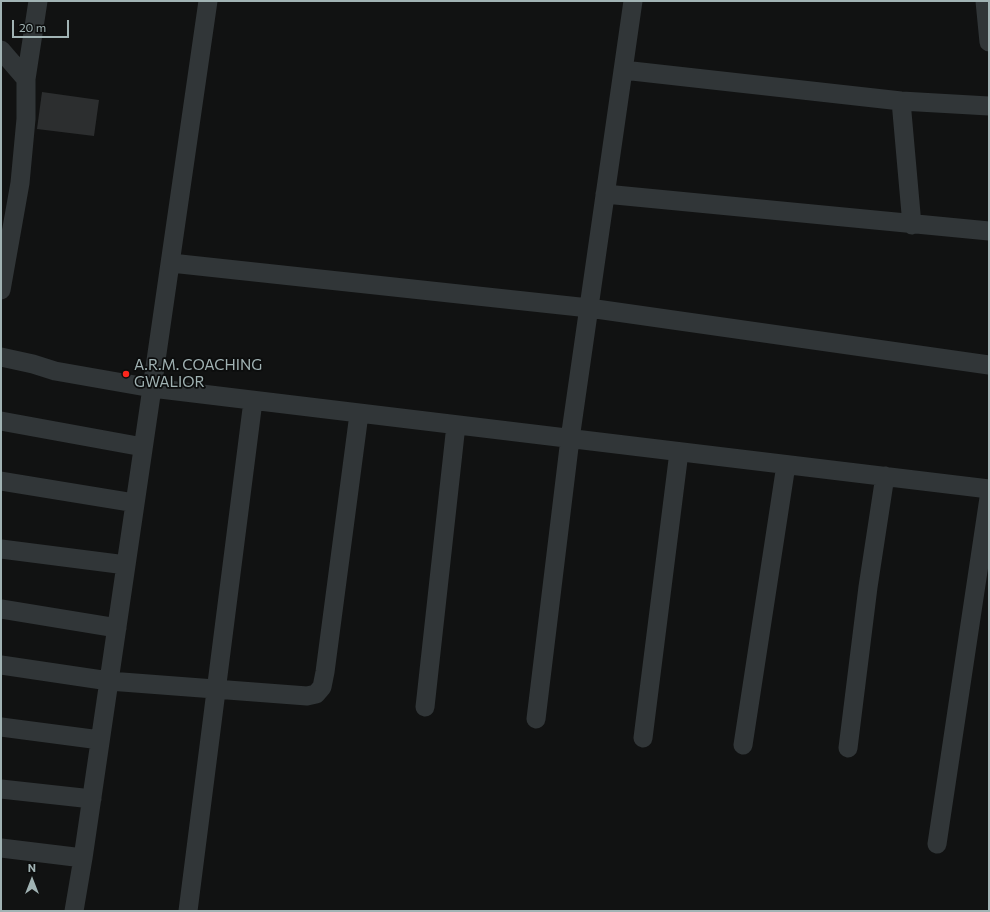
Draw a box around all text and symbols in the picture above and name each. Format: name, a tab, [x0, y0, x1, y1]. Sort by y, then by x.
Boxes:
scale bar	[14, 12, 71, 38]
text: 20 m	[19, 20, 46, 34]
place label: A.R.M. COACHING GWALIOR	[134, 356, 262, 391]
marker: A.R.M. COACHING GWALIOR	[121, 369, 131, 379]
north arrow	[12, 860, 52, 900]
text: N	[28, 861, 36, 874]

